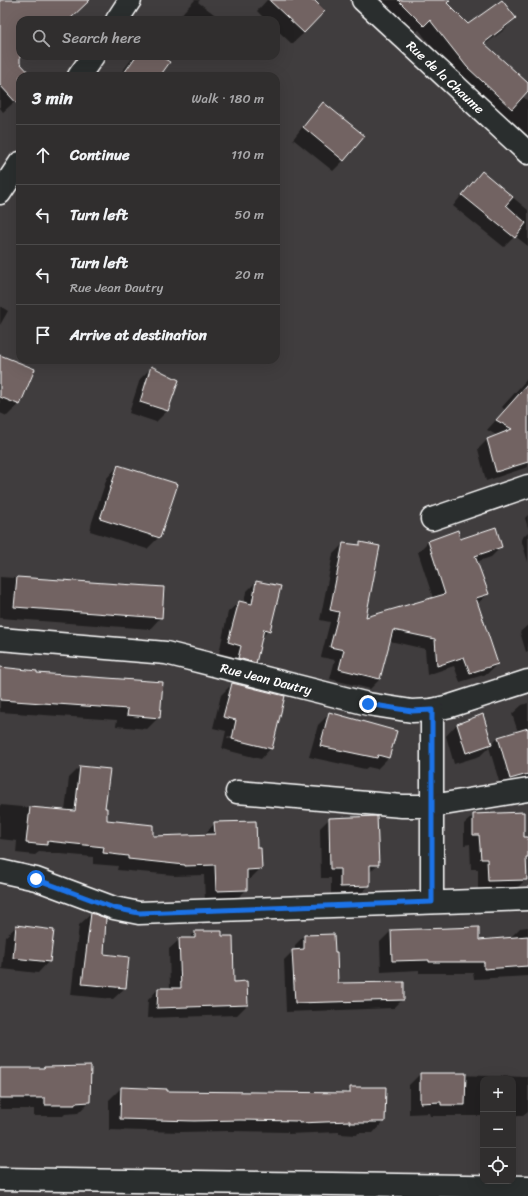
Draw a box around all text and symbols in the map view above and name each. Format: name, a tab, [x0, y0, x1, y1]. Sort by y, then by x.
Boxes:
search box	[16, 16, 280, 60]
text: Search here	[62, 25, 141, 51]
icon: search	[30, 27, 52, 49]
street label: Rue de la Chaume	[401, 34, 491, 120]
text: 3 min	[32, 83, 73, 113]
text: Walk · 180 m	[192, 87, 264, 110]
text: Continue	[70, 142, 130, 168]
text: 110 m	[231, 143, 264, 166]
icon: ahead	[32, 144, 54, 166]
text: Turn left	[70, 202, 128, 228]
text: 50 m	[234, 203, 264, 226]
icon: left	[32, 204, 54, 226]
text: Turn left	[70, 250, 128, 276]
text: 20 m	[235, 263, 264, 286]
icon: left	[32, 264, 54, 286]
text: Rue Jean Dautry	[70, 276, 163, 299]
text: Arrive at destination	[70, 322, 207, 348]
icon: arrive	[32, 324, 54, 346]
street label: Rue Jean Dautry	[218, 656, 315, 701]
route end	[359, 695, 377, 713]
route start	[27, 870, 45, 888]
map controls	[480, 1076, 516, 1184]
button: +	[480, 1076, 516, 1112]
button: −	[480, 1112, 516, 1148]
button: locate	[480, 1148, 516, 1184]

